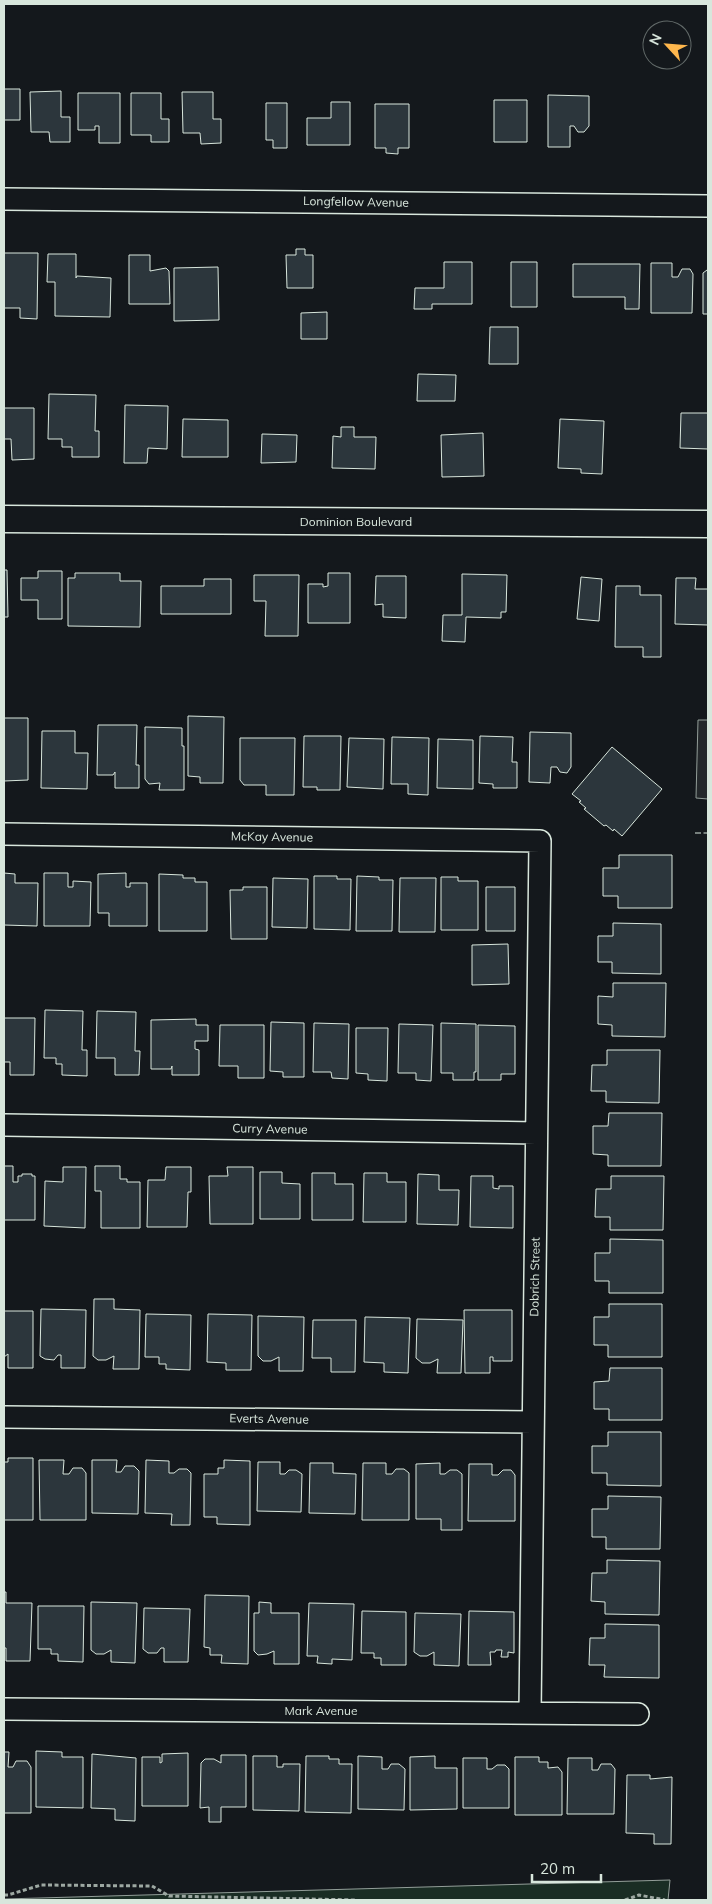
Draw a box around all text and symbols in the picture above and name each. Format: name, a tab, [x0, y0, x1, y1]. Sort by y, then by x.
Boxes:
north arrow	[642, 20, 692, 70]
text: N	[645, 31, 666, 48]
street label: Longfellow Avenue	[303, 193, 409, 210]
street label: Dominion Boulevard	[300, 514, 412, 529]
street label: McKay Avenue	[231, 828, 313, 845]
street label: Curry Avenue	[232, 1120, 308, 1137]
street label: Dobrich Street	[526, 1237, 543, 1317]
street label: Everts Avenue	[229, 1410, 309, 1427]
street label: Mark Avenue	[285, 1703, 357, 1718]
scale bar	[532, 1852, 601, 1884]
text: 20 m	[540, 1859, 575, 1878]

